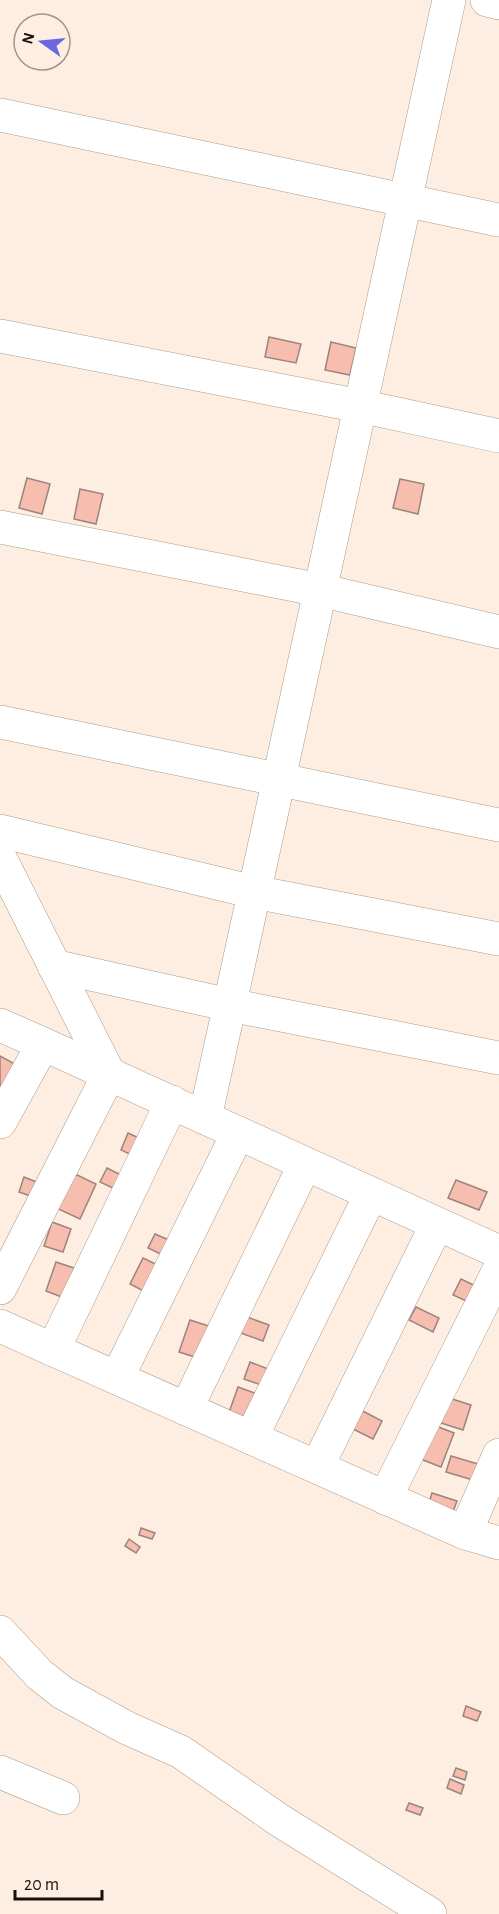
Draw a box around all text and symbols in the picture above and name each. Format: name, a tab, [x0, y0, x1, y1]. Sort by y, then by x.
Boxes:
north arrow	[12, 12, 72, 72]
text: N	[19, 31, 38, 46]
scale bar	[15, 1863, 102, 1901]
text: 20 m	[24, 1876, 59, 1894]

